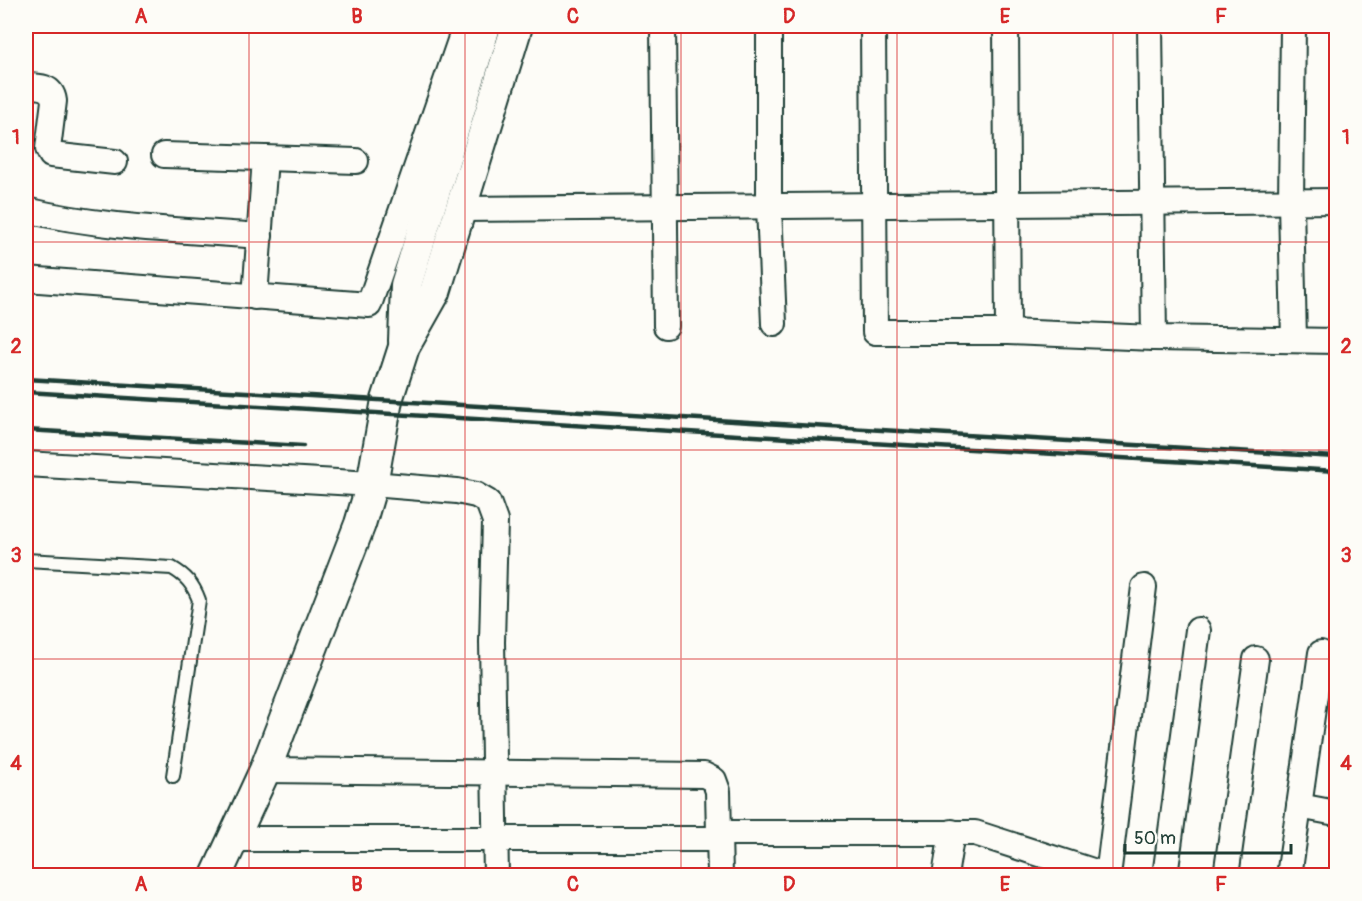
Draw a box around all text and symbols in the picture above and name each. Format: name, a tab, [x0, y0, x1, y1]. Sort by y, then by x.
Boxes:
text: A	[135, 4, 148, 29]
text: B	[351, 4, 363, 29]
text: C	[567, 4, 579, 29]
text: D	[783, 4, 796, 29]
text: E	[1000, 4, 1011, 29]
text: F	[1215, 4, 1227, 29]
text: 1	[12, 125, 20, 150]
text: 1	[1342, 125, 1350, 150]
text: 2	[10, 334, 22, 359]
text: 2	[1340, 334, 1352, 359]
text: 3	[10, 543, 22, 568]
text: 3	[1340, 543, 1352, 568]
text: 4	[10, 751, 22, 776]
text: 4	[1340, 751, 1352, 776]
scale bar	[1125, 817, 1292, 855]
text: 50 m	[1134, 827, 1176, 850]
text: A	[135, 872, 148, 897]
text: B	[351, 872, 363, 897]
text: C	[567, 872, 579, 897]
text: D	[783, 872, 796, 897]
text: E	[1000, 872, 1011, 897]
text: F	[1215, 872, 1227, 897]

